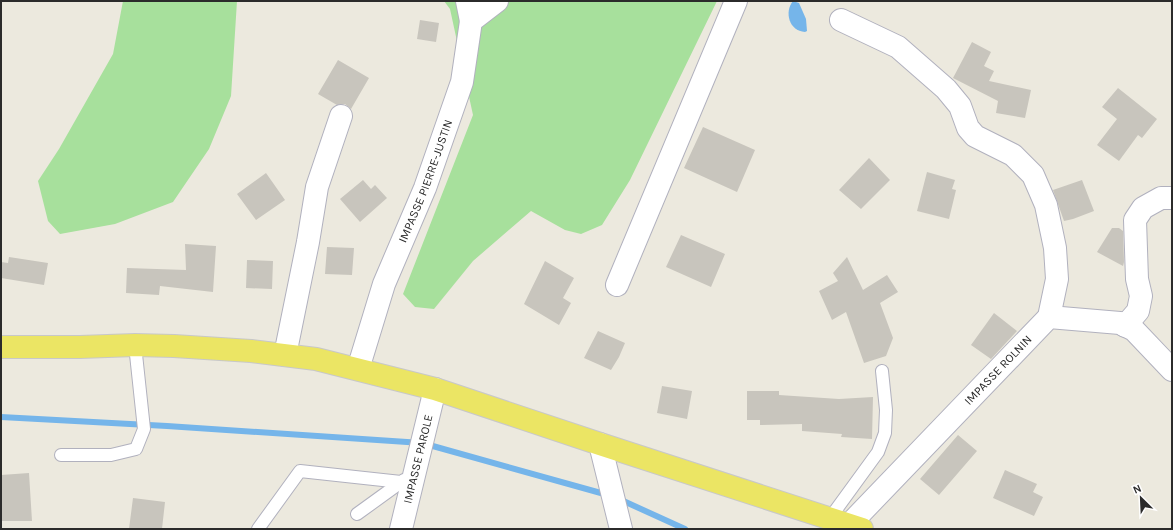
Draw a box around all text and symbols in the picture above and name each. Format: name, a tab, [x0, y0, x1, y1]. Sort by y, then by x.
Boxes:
street label: IMPASSE PIERRE-JUSTIN	[396, 118, 455, 245]
street label: IMPASSE ROLNIN	[961, 332, 1035, 408]
street label: IMPASSE PAROLE	[400, 413, 436, 505]
north arrow	[1121, 478, 1161, 518]
text: N	[1131, 482, 1143, 497]

